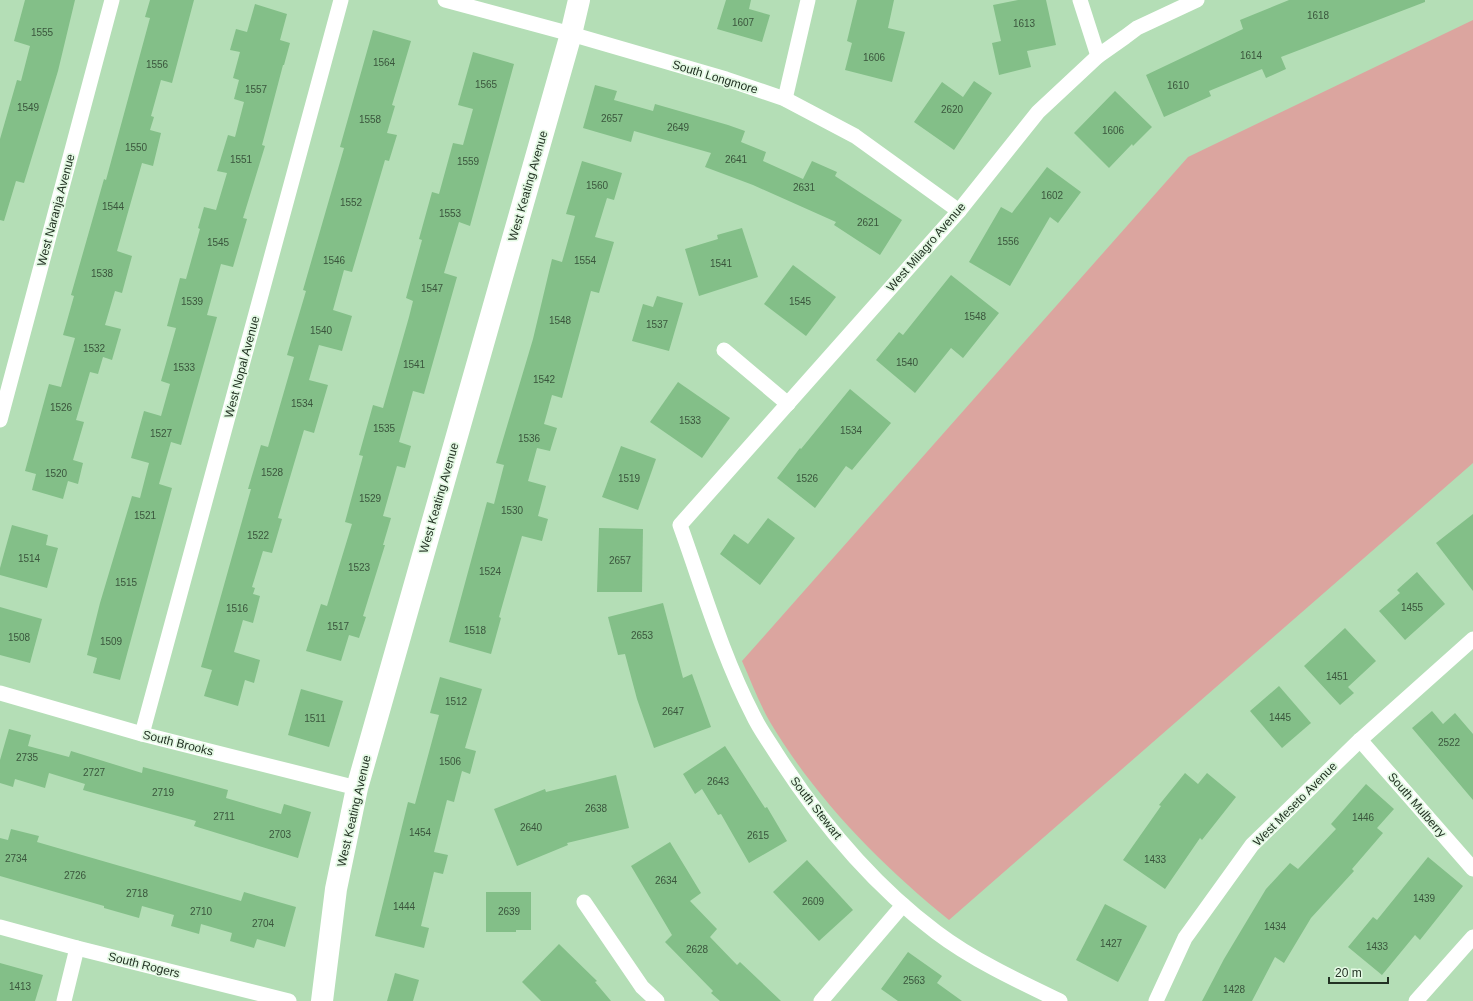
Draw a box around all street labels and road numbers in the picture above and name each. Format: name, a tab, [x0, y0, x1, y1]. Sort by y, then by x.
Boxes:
street label: South Longmore	[671, 57, 760, 97]
street label: West Keating Avenue	[506, 129, 551, 243]
street label: West Naranja Avenue	[34, 152, 78, 268]
street label: West Milagro Avenue	[884, 200, 969, 294]
street label: West Nopal Avenue	[222, 314, 262, 420]
street label: West Keating Avenue	[417, 441, 462, 555]
street label: South Brooks	[141, 727, 215, 759]
street label: West Keating Avenue	[334, 753, 374, 868]
street label: West Meseto Avenue	[1250, 759, 1340, 849]
street label: South Mulberry	[1385, 770, 1449, 840]
street label: South Stewart	[787, 774, 845, 843]
street label: South Rogers	[107, 949, 181, 981]

